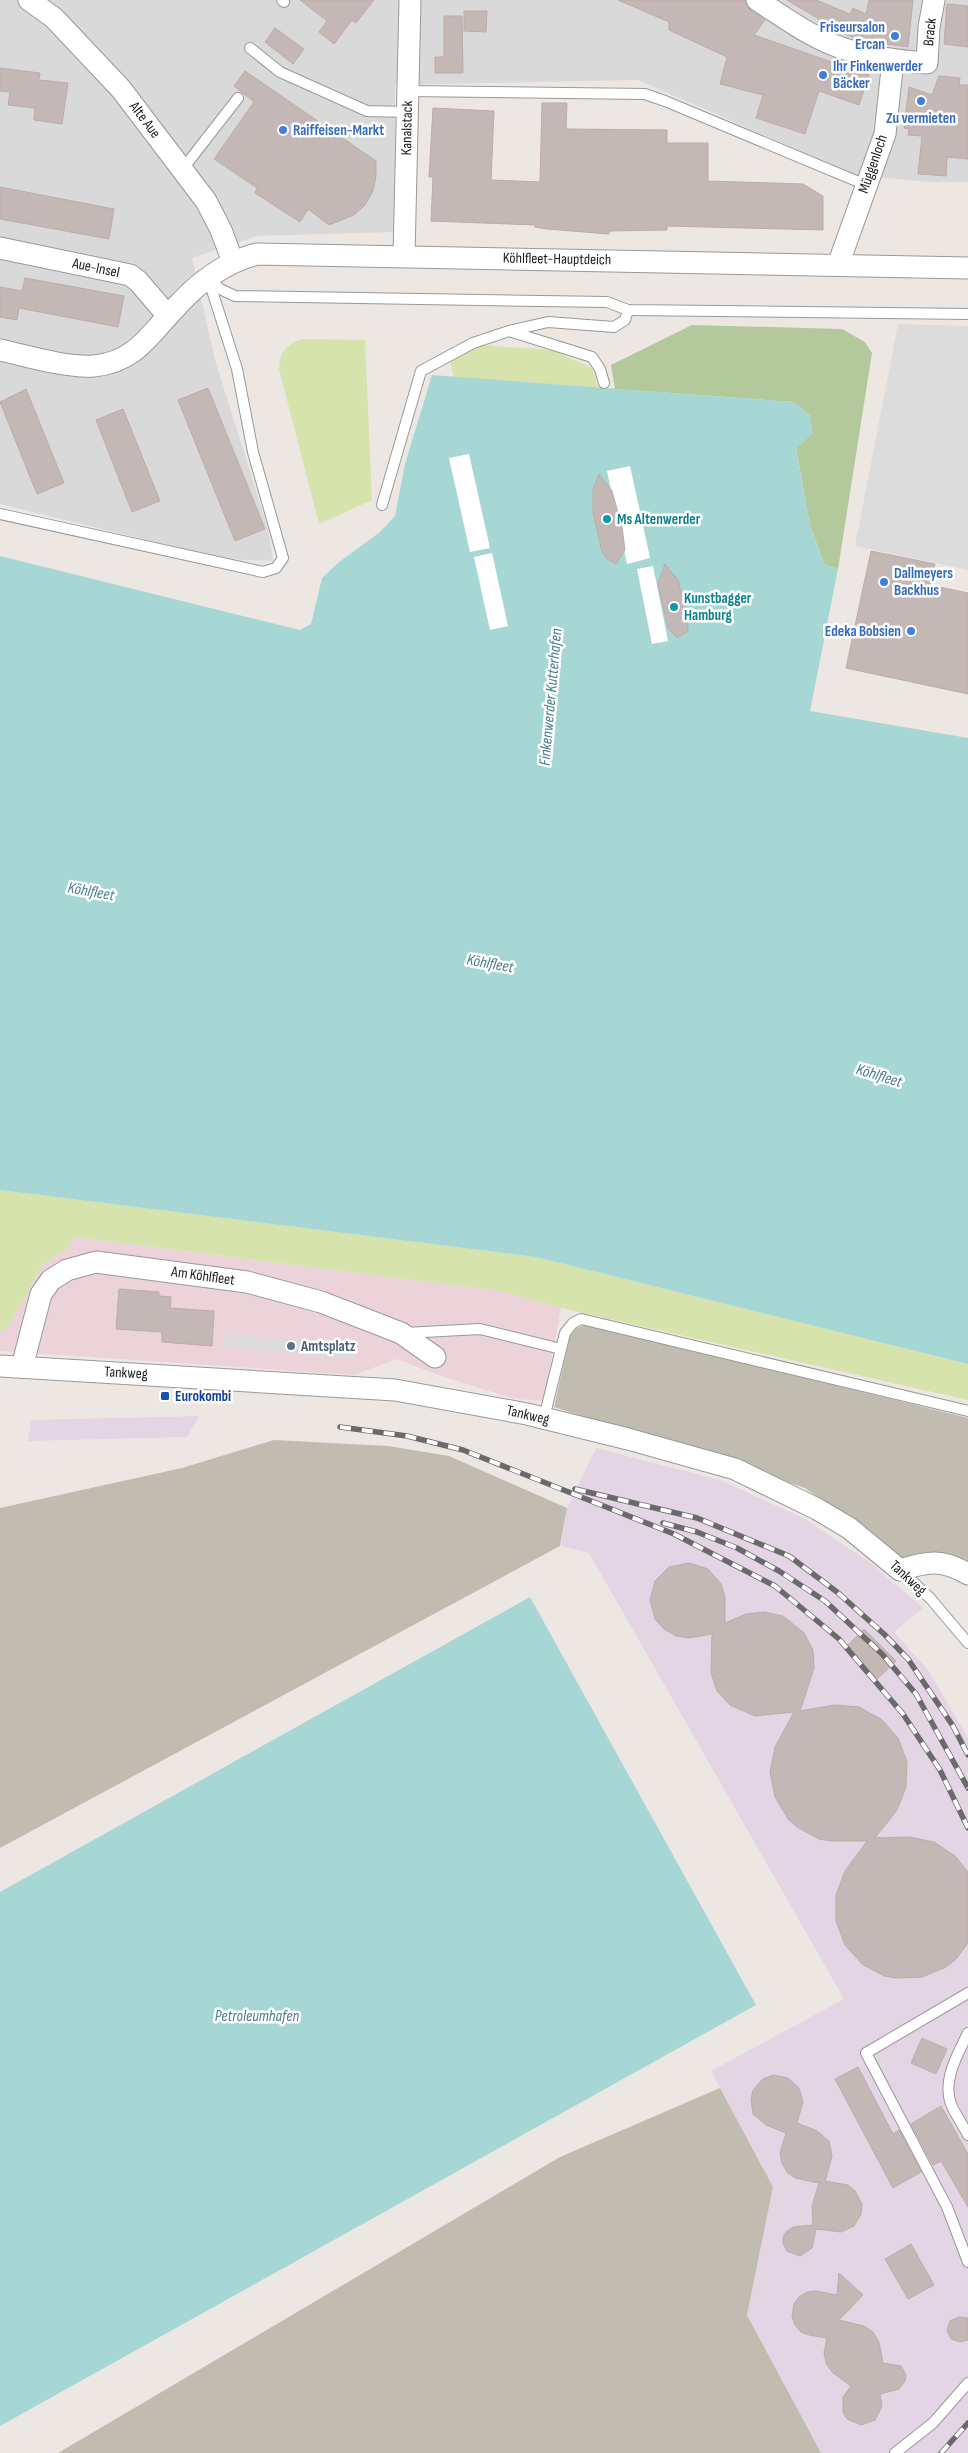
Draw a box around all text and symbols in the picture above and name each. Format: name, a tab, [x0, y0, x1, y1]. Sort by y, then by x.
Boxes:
street label: Brack	[919, 17, 941, 47]
place label: Friseursalon Ercan	[820, 18, 885, 54]
marker: Friseursalon Ercan	[889, 30, 901, 42]
place label: Ihr Finkenwerder Bäcker	[833, 57, 923, 93]
marker: Ihr Finkenwerder Bäcker	[817, 69, 829, 81]
marker: Zu vermieten	[915, 95, 927, 107]
street label: Alte Aue	[124, 97, 165, 142]
street label: Kanalstack	[397, 100, 417, 156]
place label: Zu vermieten	[886, 109, 956, 128]
place label: Raiffeisen-Markt	[293, 121, 384, 140]
marker: Raiffeisen-Markt	[277, 124, 289, 136]
street label: Müggenloch	[854, 132, 892, 196]
street label: Köhlfleet-Hauptdeich	[503, 249, 611, 269]
street label: Aue-Insel	[70, 254, 121, 282]
place label: Ms Altenwerder	[617, 510, 701, 529]
marker: Ms Altenwerder	[601, 513, 613, 525]
place label: Dallmeyers Backhus	[894, 564, 953, 600]
marker: Dallmeyers Backhus	[878, 576, 890, 588]
place label: Kunstbagger Hamburg	[684, 589, 752, 625]
marker: Kunstbagger Hamburg	[668, 601, 680, 613]
place label: Edeka Bobsien	[825, 622, 901, 641]
marker: Edeka Bobsien	[905, 625, 917, 637]
water label: Finkenwerder Kutterhafen	[536, 627, 566, 766]
water label: Köhlfleet	[66, 879, 117, 906]
water label: Köhlfleet	[465, 951, 516, 978]
water label: Köhlfleet	[854, 1060, 905, 1092]
street label: Am Köhlfleet	[169, 1262, 236, 1290]
place label: Amtsplatz	[300, 1337, 356, 1356]
marker: Amtsplatz	[285, 1340, 297, 1352]
street label: Tankweg	[104, 1362, 148, 1384]
place label: Eurokombi	[175, 1387, 231, 1406]
marker: Eurokombi	[159, 1390, 171, 1402]
street label: Tankweg	[505, 1401, 551, 1429]
street label: Tankweg	[886, 1556, 930, 1600]
water label: Petroleumhafen	[215, 2007, 300, 2026]

